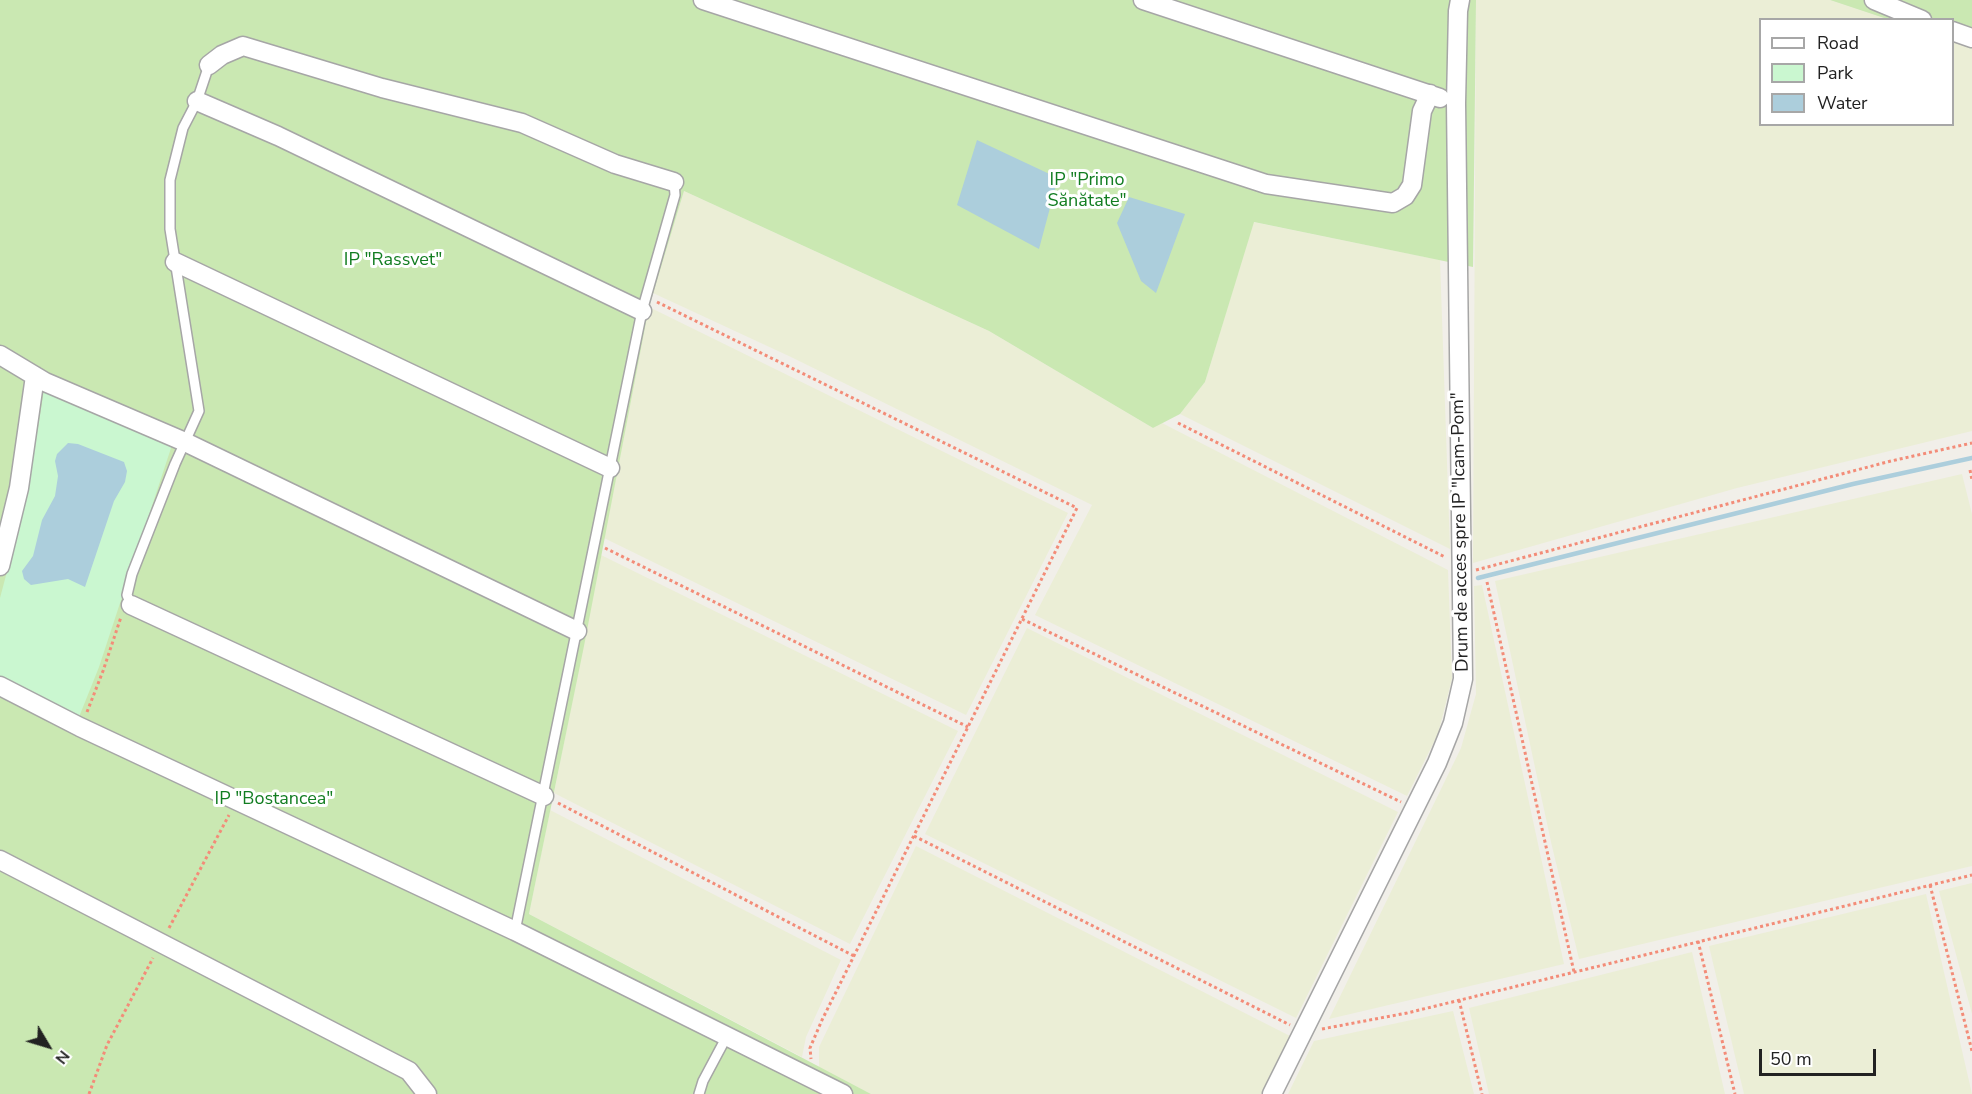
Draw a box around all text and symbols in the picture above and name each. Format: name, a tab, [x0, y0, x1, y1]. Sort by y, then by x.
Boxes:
legend	[1759, 18, 1954, 126]
text: Road	[1817, 31, 1859, 55]
text: Park	[1817, 61, 1853, 85]
text: Water	[1817, 91, 1868, 115]
park label: IP "Primo Sănătate"	[1047, 170, 1127, 213]
park label: IP "Rassvet"	[344, 250, 442, 272]
street label: Drum de acces spre IP "Icam-Pom"	[1448, 392, 1474, 672]
park label: IP "Bostancea"	[215, 789, 333, 811]
north arrow	[18, 1016, 78, 1076]
scale bar	[1762, 1037, 1879, 1075]
text: N	[50, 1046, 75, 1069]
text: 50 m	[1770, 1047, 1812, 1071]

